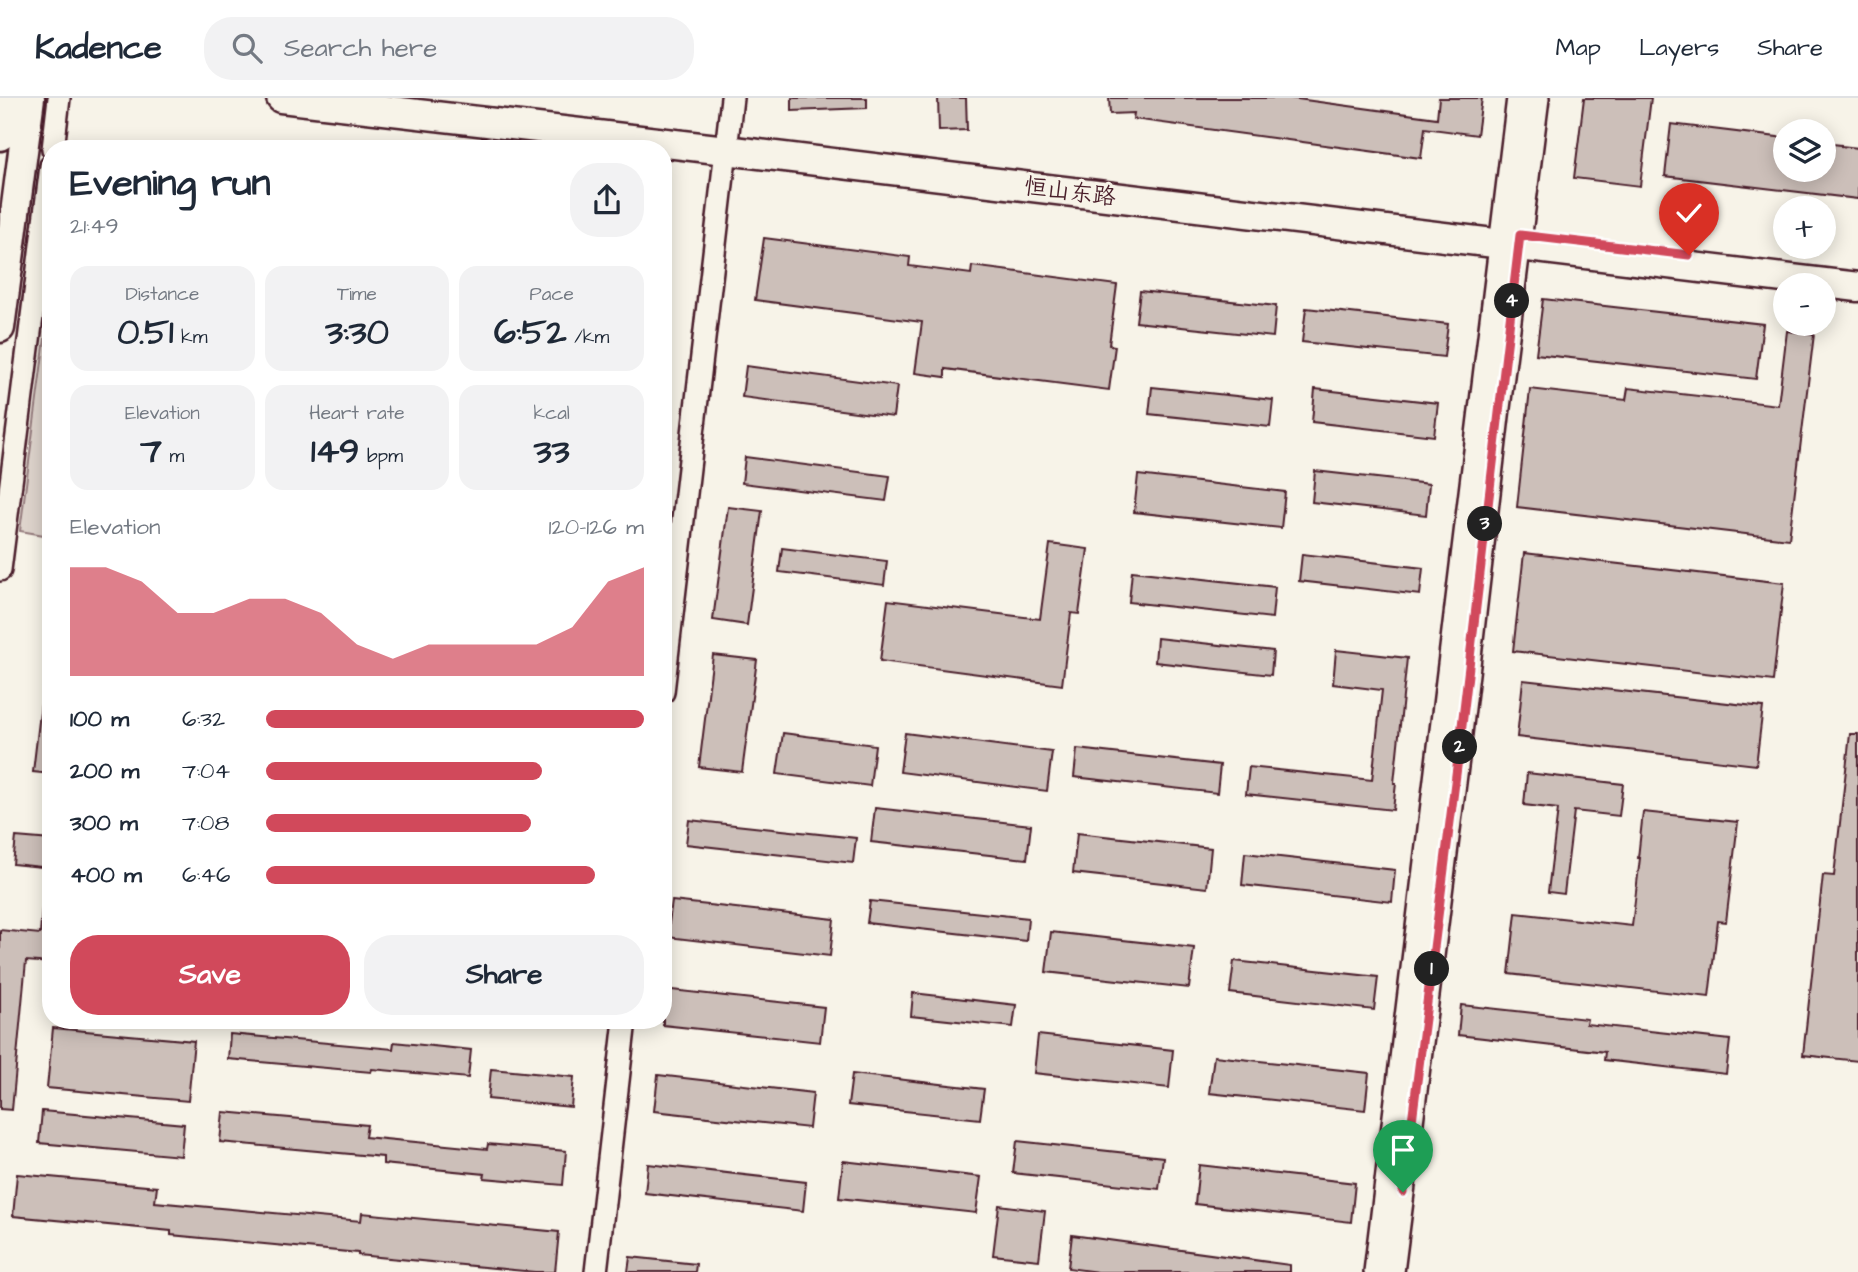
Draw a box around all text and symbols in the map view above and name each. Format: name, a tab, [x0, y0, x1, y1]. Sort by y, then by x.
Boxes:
search box	[204, 17, 694, 80]
text: Kadence	[35, 25, 162, 71]
icon: search	[228, 29, 266, 67]
text: Search here	[284, 30, 437, 66]
text: Map	[1556, 31, 1601, 65]
text: Layers	[1639, 31, 1719, 65]
text: Share	[1757, 31, 1823, 65]
map controls	[1773, 119, 1836, 336]
button: layers	[1773, 119, 1836, 182]
text: Evening run	[70, 158, 271, 210]
button: share	[570, 163, 644, 237]
street label: 恒山东路	[1022, 171, 1118, 213]
pin	[1659, 183, 1719, 255]
icon: check	[1670, 194, 1708, 232]
button: +	[1773, 196, 1836, 259]
text: 21:49	[70, 210, 119, 242]
button: −	[1773, 273, 1836, 336]
text: Distance	[125, 281, 199, 308]
text: Time	[337, 281, 377, 308]
text: Pace	[530, 281, 574, 308]
pin: 4	[1494, 284, 1530, 318]
text: 4	[1505, 287, 1518, 314]
text: 0.51	[117, 308, 173, 357]
text: 3:30	[325, 308, 389, 357]
text: 6:52	[494, 308, 567, 357]
text: km	[173, 324, 208, 351]
text: /km	[567, 324, 609, 351]
text: Elevation	[125, 400, 200, 427]
text: Heart rate	[309, 400, 405, 427]
text: kcal	[533, 400, 570, 427]
text: 7	[140, 427, 162, 476]
text: 149	[311, 427, 359, 476]
text: 33	[534, 427, 569, 476]
text: m	[162, 443, 184, 470]
text: bpm	[359, 443, 403, 470]
pin: 3	[1468, 506, 1502, 542]
text: 3	[1480, 510, 1489, 537]
text: Elevation	[70, 511, 161, 543]
text: 120–126 m	[549, 511, 644, 543]
text: 100 m	[70, 703, 129, 735]
text: 6:32	[182, 703, 225, 735]
pin: 2	[1442, 730, 1478, 764]
text: 2	[1454, 733, 1465, 760]
text: 200 m	[70, 755, 139, 787]
text: 7:04	[182, 755, 230, 787]
text: 300 m	[70, 807, 138, 839]
text: 7:08	[182, 807, 229, 839]
text: 400 m	[70, 859, 142, 891]
text: 6:46	[182, 859, 230, 891]
button: Save	[70, 935, 350, 1015]
button: Share	[364, 935, 644, 1015]
pin: 1	[1414, 952, 1450, 986]
text: 1	[1430, 955, 1433, 982]
pin	[1373, 1120, 1433, 1192]
icon: arrive	[1384, 1131, 1422, 1169]

